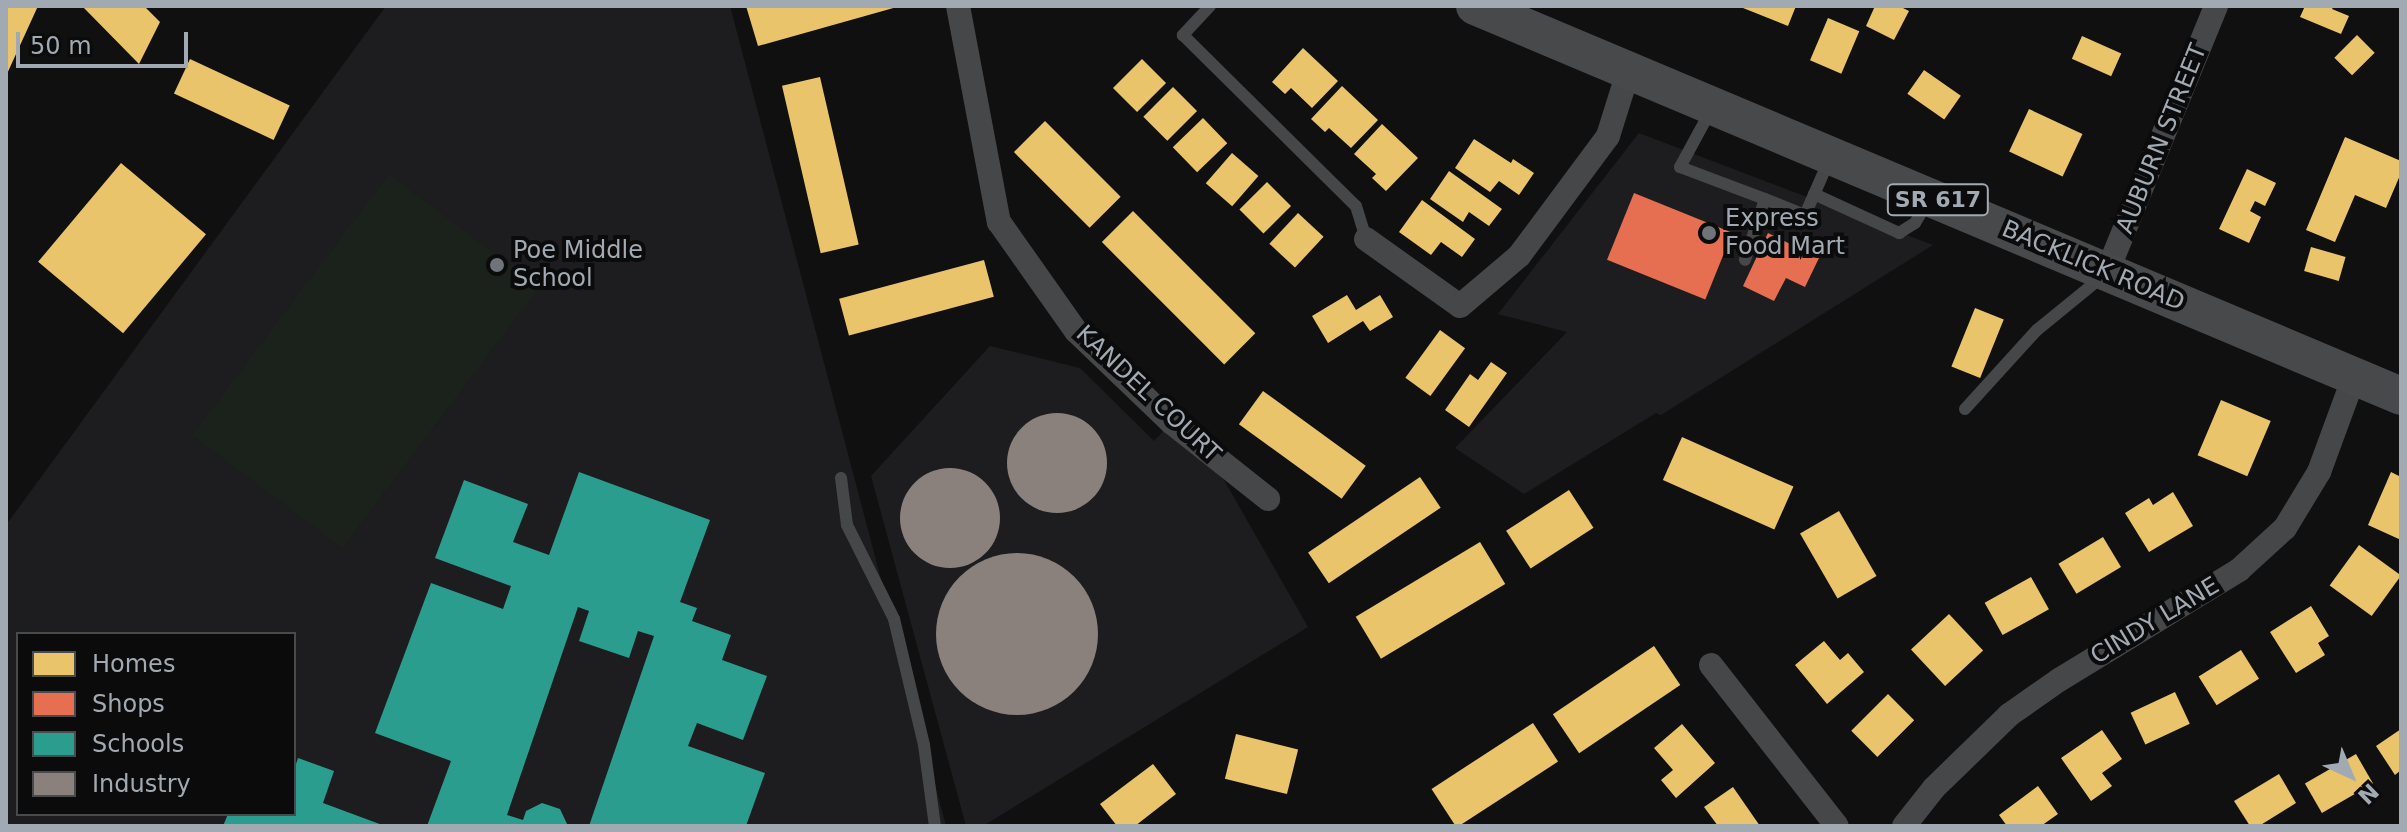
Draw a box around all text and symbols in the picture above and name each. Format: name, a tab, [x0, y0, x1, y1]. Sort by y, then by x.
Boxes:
scale bar	[20, 16, 192, 66]
text: 50 m	[30, 32, 92, 60]
street label: AUBURN STREET	[2111, 40, 2213, 238]
road number: SR 617	[1886, 182, 1990, 218]
place label: Express Food Mart	[1725, 205, 1845, 261]
street label: BACKLICK ROAD	[1997, 215, 2189, 317]
marker: Express Food Mart	[1700, 224, 1718, 242]
place label: Poe Middle School	[513, 237, 643, 293]
marker: Poe Middle School	[488, 256, 506, 274]
street label: KANDEL COURT	[1070, 320, 1226, 468]
street label: CINDY LANE	[2086, 571, 2224, 671]
legend	[16, 632, 296, 816]
text: Homes	[92, 650, 175, 678]
text: Shops	[92, 690, 165, 718]
text: Schools	[92, 730, 184, 758]
north arrow	[2311, 736, 2391, 816]
text: Industry	[92, 770, 191, 798]
text: N	[2353, 778, 2383, 809]

